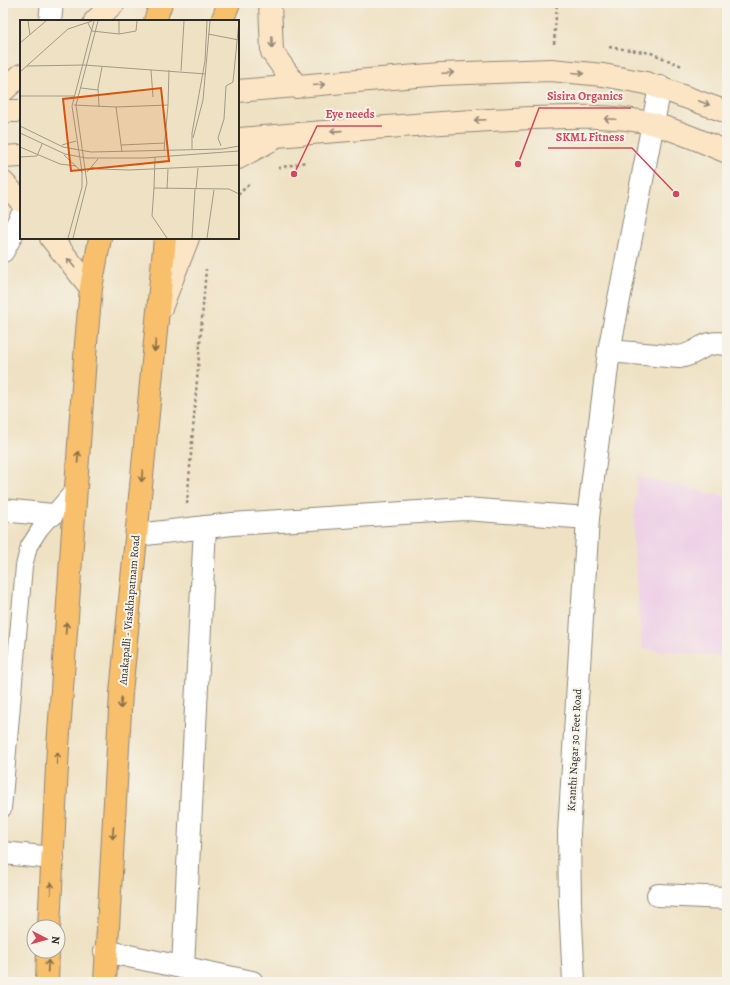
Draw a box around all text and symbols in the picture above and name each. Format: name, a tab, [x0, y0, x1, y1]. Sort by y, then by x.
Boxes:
inset map	[20, 20, 239, 239]
one-way arrow	[268, 35, 276, 48]
one-way arrow	[571, 69, 584, 76]
one-way arrow	[441, 70, 454, 77]
one-way arrow	[312, 81, 325, 88]
callout: Sisira Organics	[539, 84, 631, 108]
text: Sisira Organics	[547, 88, 623, 104]
one-way arrow	[697, 100, 709, 108]
callout: Eye needs	[317, 102, 382, 126]
text: Eye needs	[325, 106, 375, 122]
one-way arrow	[604, 115, 617, 122]
one-way arrow	[474, 117, 487, 124]
callout: SKML Fitness	[548, 124, 632, 148]
one-way arrow	[330, 128, 343, 135]
text: SKML Fitness	[556, 129, 624, 145]
one-way arrow	[67, 257, 76, 268]
one-way arrow	[151, 340, 158, 353]
one-way arrow	[75, 451, 82, 464]
one-way arrow	[139, 469, 146, 482]
street label: Anakapalli - Visakhapatnam Road	[115, 534, 144, 687]
one-way arrow	[63, 622, 70, 635]
street label: Kranthi Nagar 30 Feet Road	[564, 688, 585, 812]
one-way arrow	[117, 696, 124, 709]
one-way arrow	[53, 752, 61, 765]
one-way arrow	[109, 826, 116, 839]
one-way arrow	[48, 882, 55, 895]
north arrow	[26, 919, 66, 959]
text: N	[48, 935, 63, 945]
one-way arrow	[44, 960, 51, 973]

